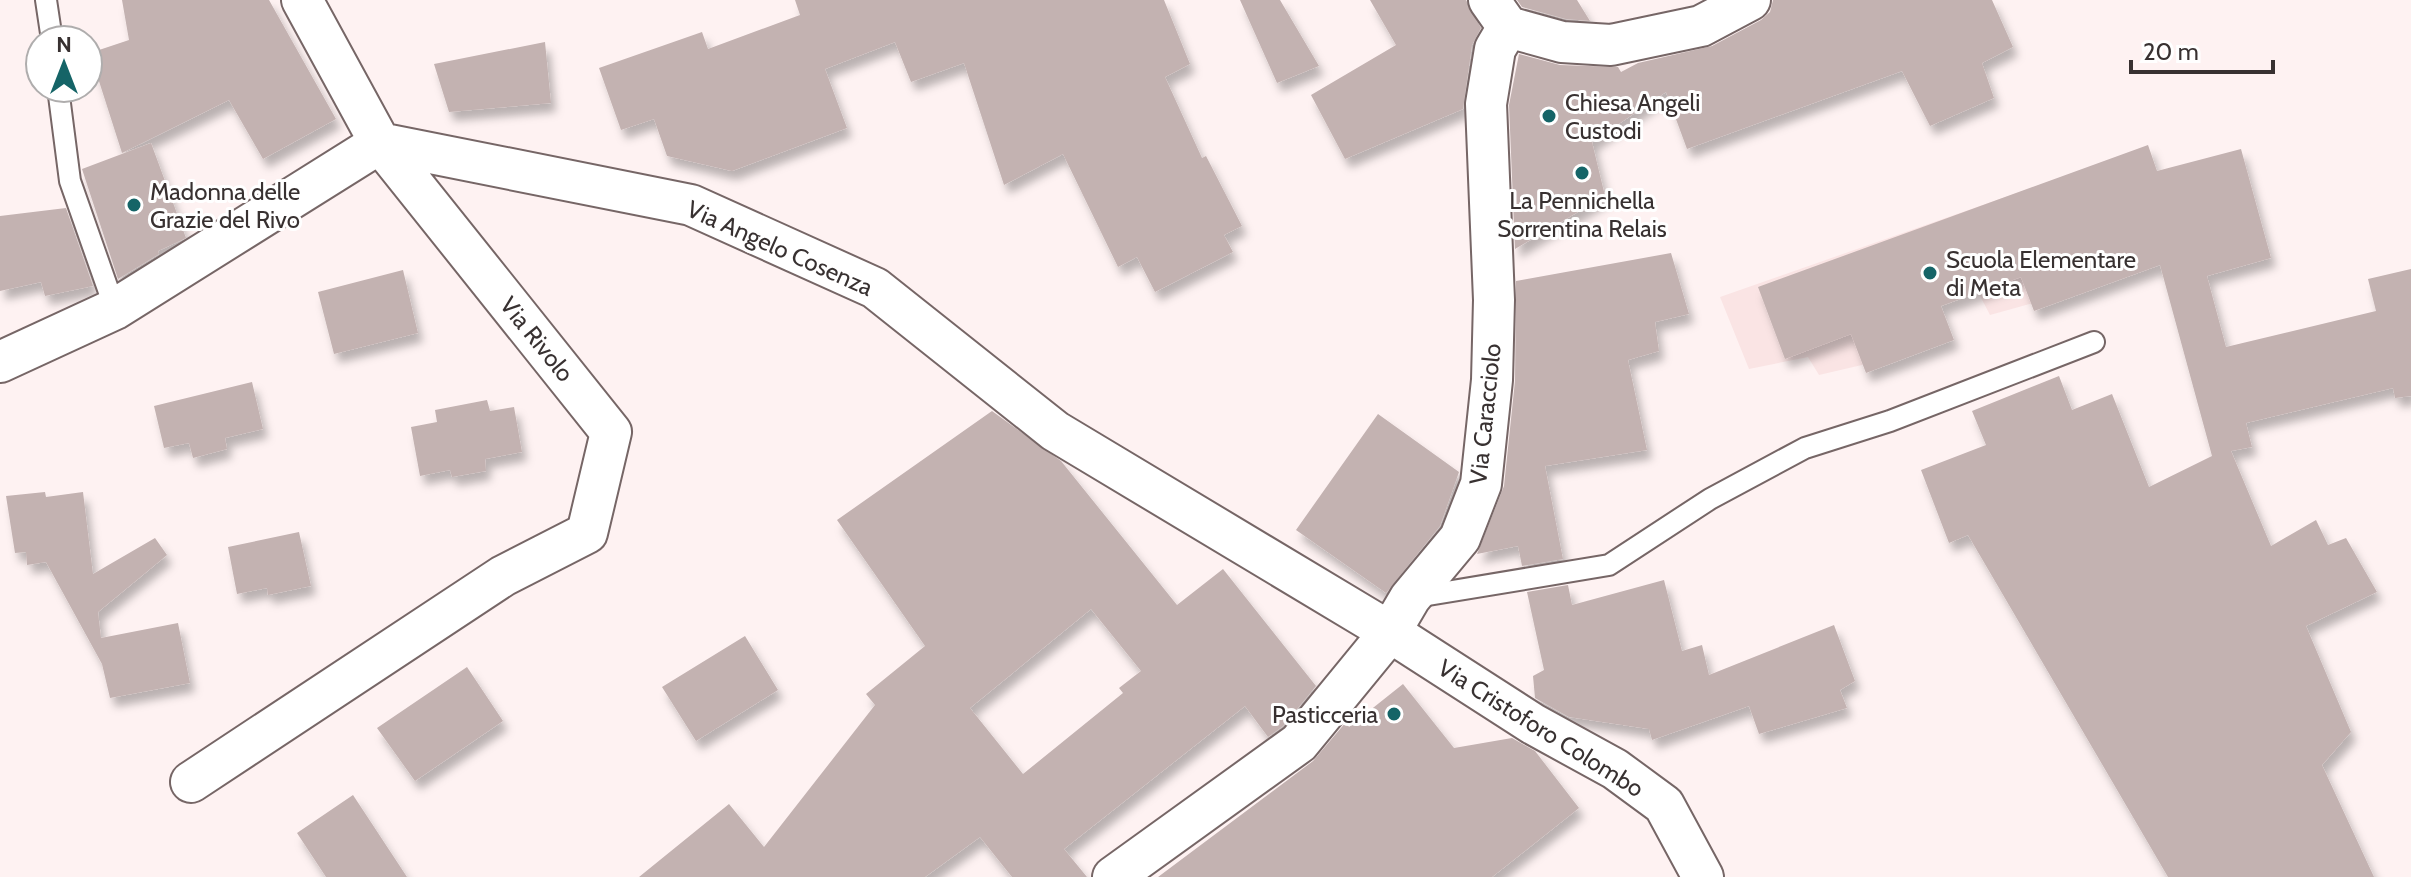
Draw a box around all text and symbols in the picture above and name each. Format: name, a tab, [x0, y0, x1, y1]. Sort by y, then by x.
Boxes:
north arrow	[24, 24, 104, 104]
scale bar	[2131, 24, 2273, 74]
text: N	[56, 31, 72, 58]
text: 20 m	[2143, 37, 2199, 66]
place label: Chiesa Angeli Custodi	[1565, 88, 1700, 145]
marker: Chiesa Angeli Custodi	[1540, 107, 1558, 125]
marker: La Pennichella Sorrentina Relais	[1573, 164, 1591, 182]
place label: Madonna delle Grazie del Rivo	[150, 177, 300, 234]
place label: La Pennichella Sorrentina Relais	[1497, 186, 1667, 243]
street label: Via Angelo Cosenza	[683, 194, 878, 302]
marker: Madonna delle Grazie del Rivo	[125, 196, 143, 214]
place label: Scuola Elementare di Meta	[1946, 245, 2136, 302]
marker: Scuola Elementare di Meta	[1921, 264, 1939, 282]
street label: Via Rivolo	[494, 291, 580, 387]
street label: Via Caracciolo	[1463, 342, 1507, 486]
street label: Via Cristoforo Colombo	[1433, 653, 1649, 803]
place label: Pasticceria	[1272, 700, 1378, 729]
marker: Pasticceria	[1385, 705, 1403, 723]

